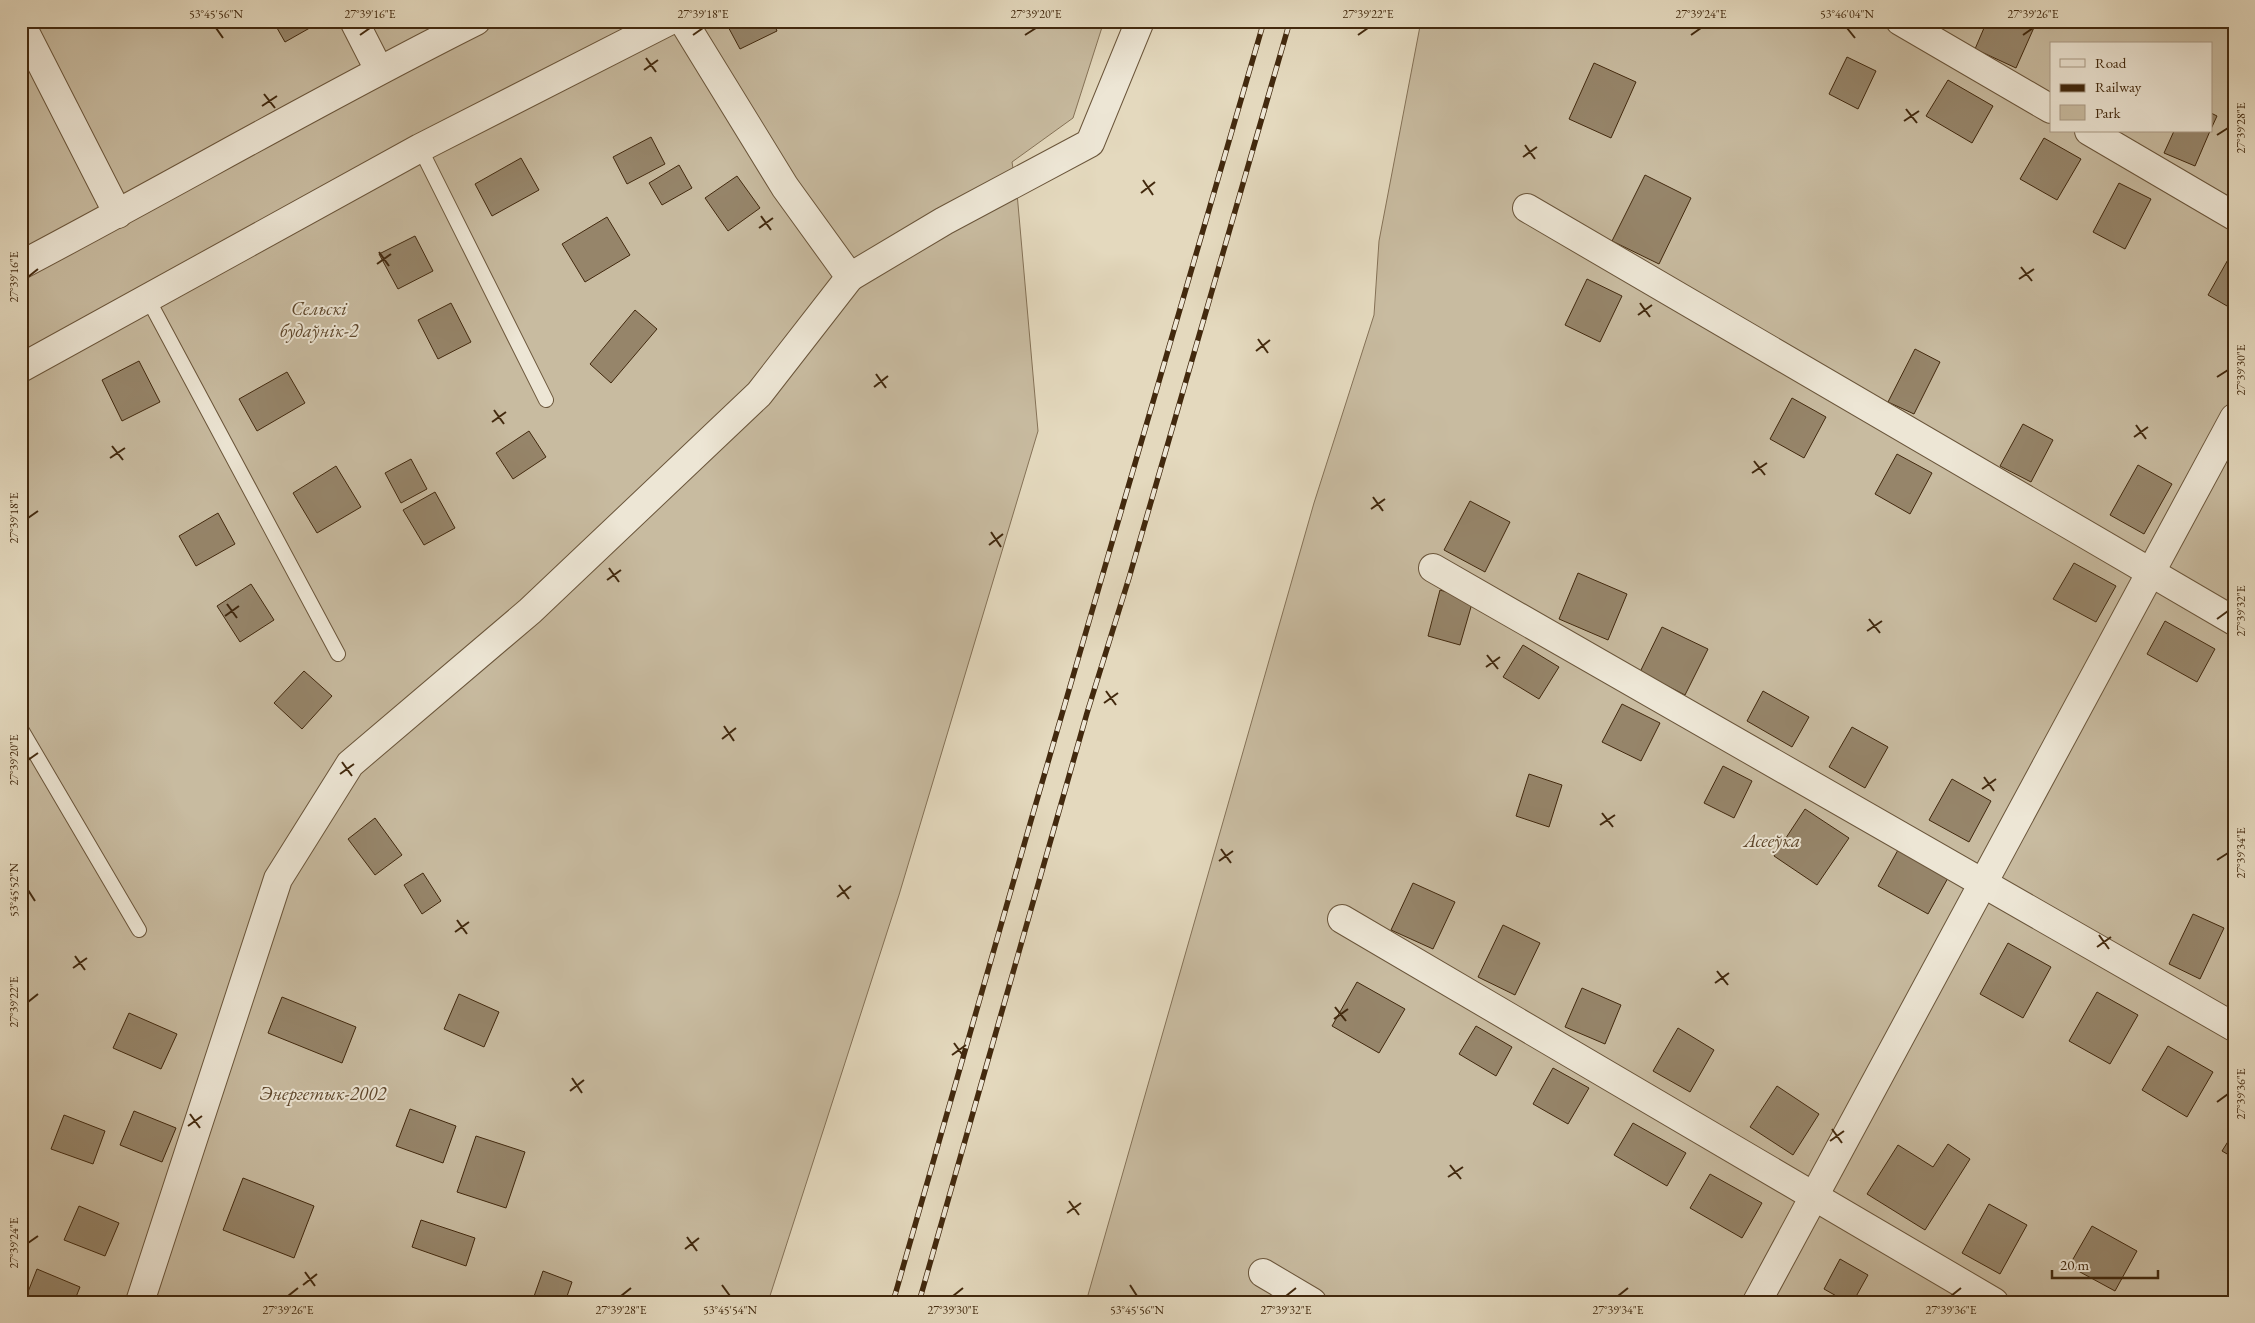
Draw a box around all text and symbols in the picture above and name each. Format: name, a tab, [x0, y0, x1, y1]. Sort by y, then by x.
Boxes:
text: 53°45'56"N	[189, 6, 243, 22]
text: 27°39'16"E	[344, 6, 396, 22]
text: 27°39'18"E	[677, 6, 729, 22]
text: 27°39'20"E	[1010, 6, 1062, 22]
text: 27°39'22"E	[1342, 6, 1394, 22]
text: 27°39'24"E	[1675, 6, 1727, 22]
text: 53°46'04"N	[1820, 6, 1874, 22]
text: 27°39'26"E	[2007, 6, 2059, 22]
legend	[2050, 42, 2212, 132]
text: Road	[2095, 53, 2127, 72]
text: Railway	[2095, 77, 2142, 96]
text: 27°39'28"E	[2233, 102, 2249, 154]
text: Park	[2095, 103, 2122, 122]
text: 27°39'16"E	[6, 251, 22, 303]
park label: Сельскі будаўнік-2	[280, 296, 359, 343]
text: 27°39'30"E	[2233, 344, 2249, 396]
text: 27°39'18"E	[6, 492, 22, 544]
text: 27°39'32"E	[2233, 585, 2249, 637]
text: 27°39'20"E	[6, 734, 22, 786]
text: 27°39'34"E	[2233, 827, 2249, 879]
park label: Асееўка	[1742, 828, 1800, 853]
text: 53°45'52"N	[6, 863, 22, 917]
text: 27°39'22"E	[6, 976, 22, 1028]
text: 27°39'36"E	[2233, 1068, 2249, 1120]
park label: Энергетык-2002	[260, 1081, 387, 1106]
text: 27°39'24"E	[6, 1217, 22, 1269]
scale bar	[2052, 1248, 2159, 1280]
text: 20 m	[2060, 1255, 2089, 1274]
text: 27°39'26"E	[262, 1302, 314, 1318]
text: 27°39'28"E	[595, 1302, 647, 1318]
text: 53°45'54"N	[703, 1302, 757, 1318]
text: 27°39'30"E	[927, 1302, 979, 1318]
text: 53°45'56"N	[1110, 1302, 1164, 1318]
text: 27°39'32"E	[1260, 1302, 1312, 1318]
text: 27°39'34"E	[1592, 1302, 1644, 1318]
text: 27°39'36"E	[1925, 1302, 1977, 1318]

